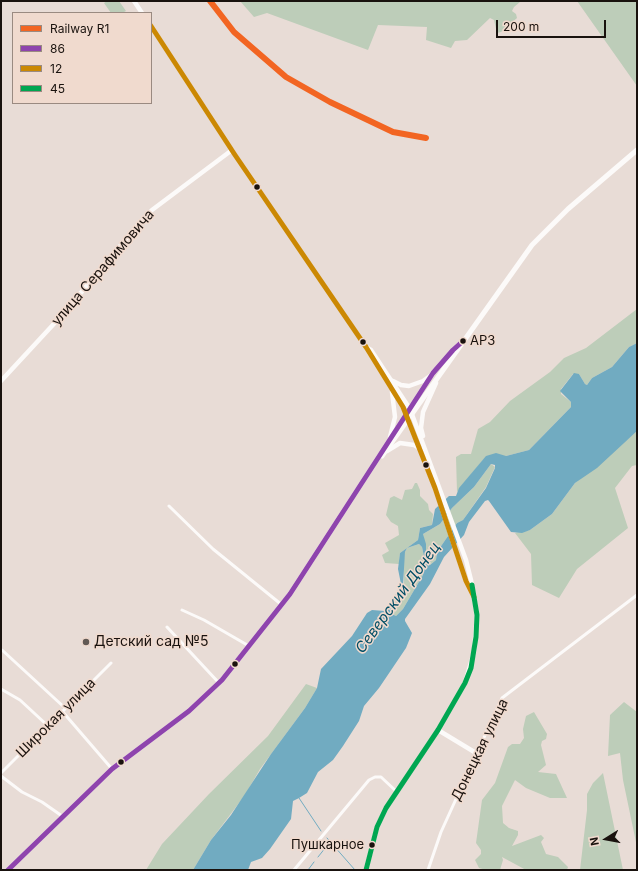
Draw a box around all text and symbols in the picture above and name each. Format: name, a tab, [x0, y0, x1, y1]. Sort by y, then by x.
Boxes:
legend	[12, 12, 152, 104]
scale bar	[498, 12, 608, 38]
text: 200 m	[503, 19, 539, 34]
text: Railway R1	[50, 21, 109, 36]
text: 86	[50, 41, 65, 56]
text: 12	[50, 61, 62, 76]
text: 45	[50, 81, 65, 96]
unlabelled marker	[252, 182, 262, 192]
street label: улица Серафимовича	[48, 207, 158, 329]
place label: АРЗ	[470, 333, 495, 349]
marker: АРЗ	[458, 336, 468, 346]
unlabelled marker	[358, 337, 368, 347]
unlabelled marker	[421, 460, 431, 470]
water label: Северский Донец	[352, 539, 444, 657]
place label: Детский сад №5	[94, 634, 209, 650]
marker: Детский сад №5	[81, 637, 91, 647]
unlabelled marker	[230, 659, 240, 669]
street label: Широкая улица	[13, 675, 99, 761]
street label: Донецкая улица	[448, 696, 512, 804]
unlabelled marker	[116, 757, 126, 767]
north arrow	[586, 819, 626, 859]
text: N	[587, 836, 602, 847]
place label: Пушкарное	[291, 837, 364, 853]
marker: Пушкарное	[367, 840, 377, 850]

